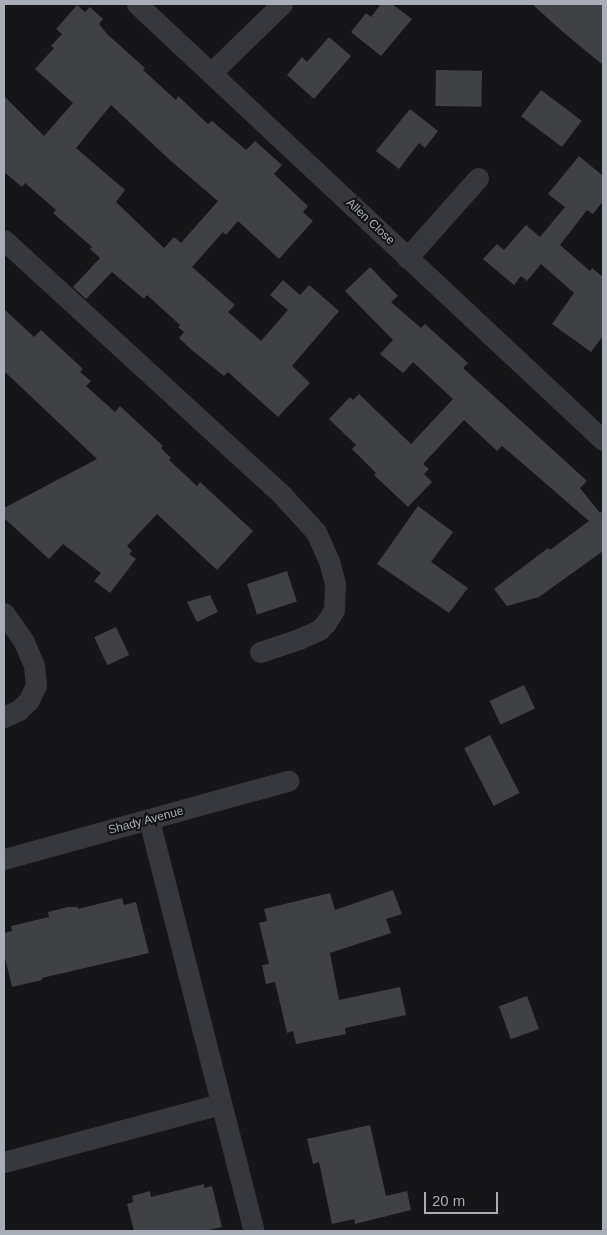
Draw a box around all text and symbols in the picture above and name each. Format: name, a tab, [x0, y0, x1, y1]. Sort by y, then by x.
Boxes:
street label: Allen Close	[343, 196, 397, 248]
street label: Shady Avenue	[107, 804, 185, 838]
scale bar	[427, 1182, 501, 1214]
text: 20 m	[432, 1192, 465, 1209]

